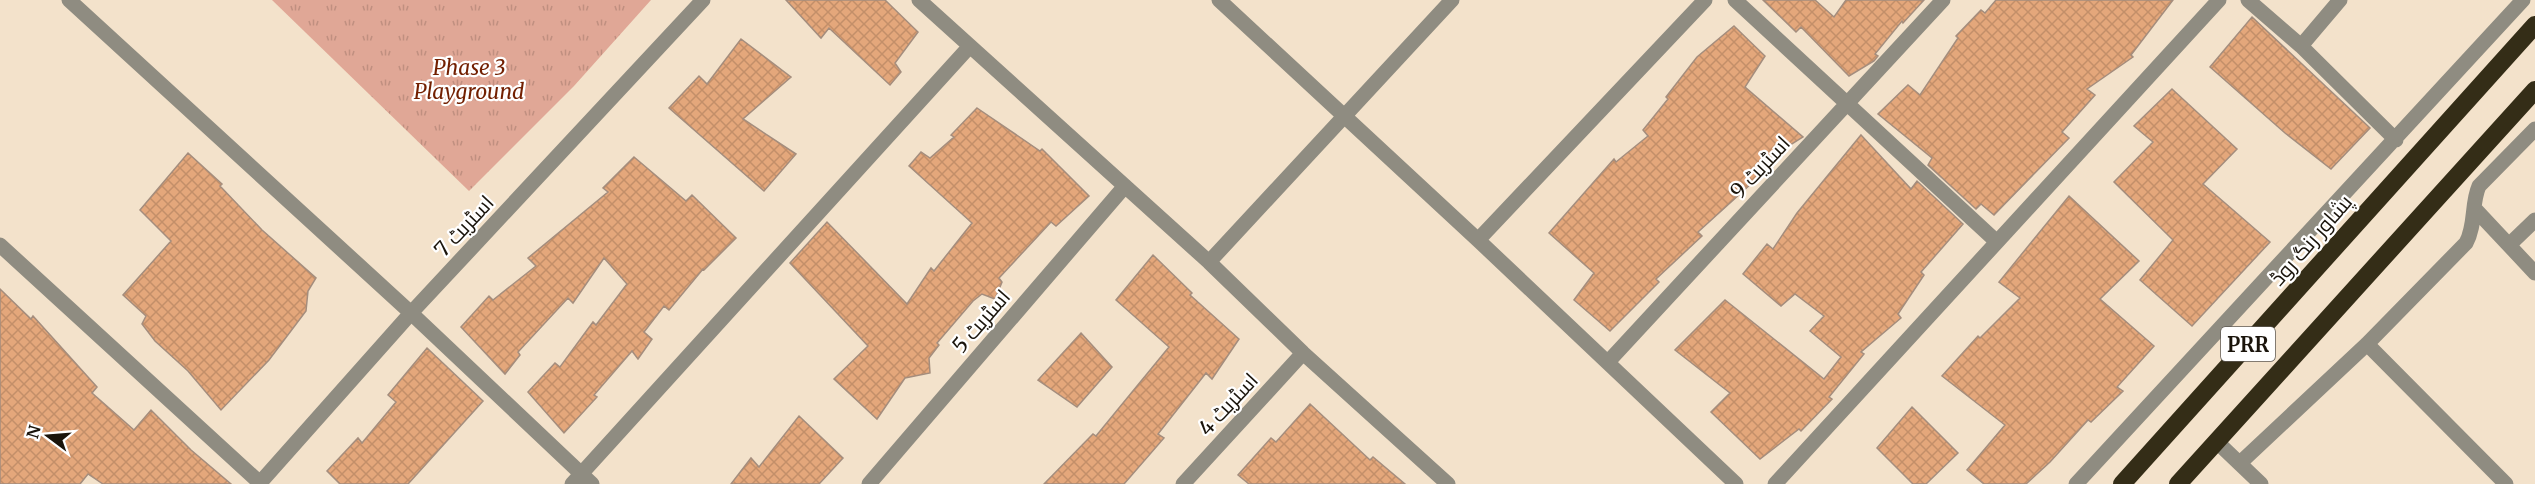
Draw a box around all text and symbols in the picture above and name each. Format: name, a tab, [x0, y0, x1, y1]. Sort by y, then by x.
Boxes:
park label: Phase 3 Playground	[414, 54, 524, 105]
street label: اسٹریٹ 9	[1724, 130, 1796, 204]
street label: اسٹریٹ 7	[428, 189, 500, 263]
street label: پشاور رنگ روڈ	[2264, 189, 2359, 292]
street label: اسٹریٹ 5	[946, 284, 1016, 358]
road number: PRR	[2221, 327, 2275, 361]
street label: اسٹریٹ 4	[1192, 367, 1264, 441]
north arrow	[18, 406, 78, 466]
text: N	[22, 423, 45, 441]

